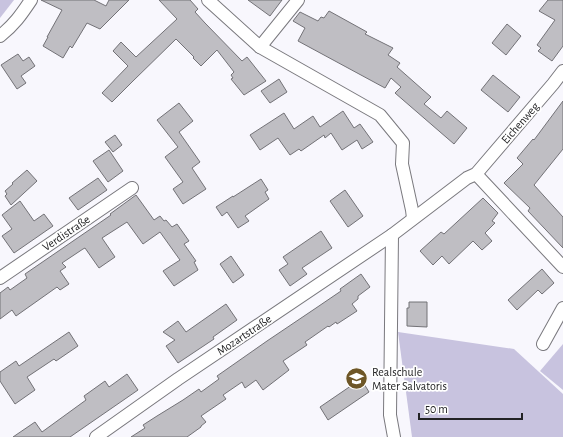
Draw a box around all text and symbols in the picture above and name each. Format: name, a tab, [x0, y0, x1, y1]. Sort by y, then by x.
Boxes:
street label: Eichenweg	[499, 100, 541, 146]
street label: Verdistraße	[40, 213, 92, 253]
street label: Mozartstraße	[215, 312, 273, 358]
school or university icon: Realschule Mater Salvatoris	[343, 366, 369, 392]
place label: Realschule Mater Salvatoris	[372, 366, 447, 392]
scale bar	[419, 395, 522, 421]
text: 50 m	[425, 403, 448, 415]

